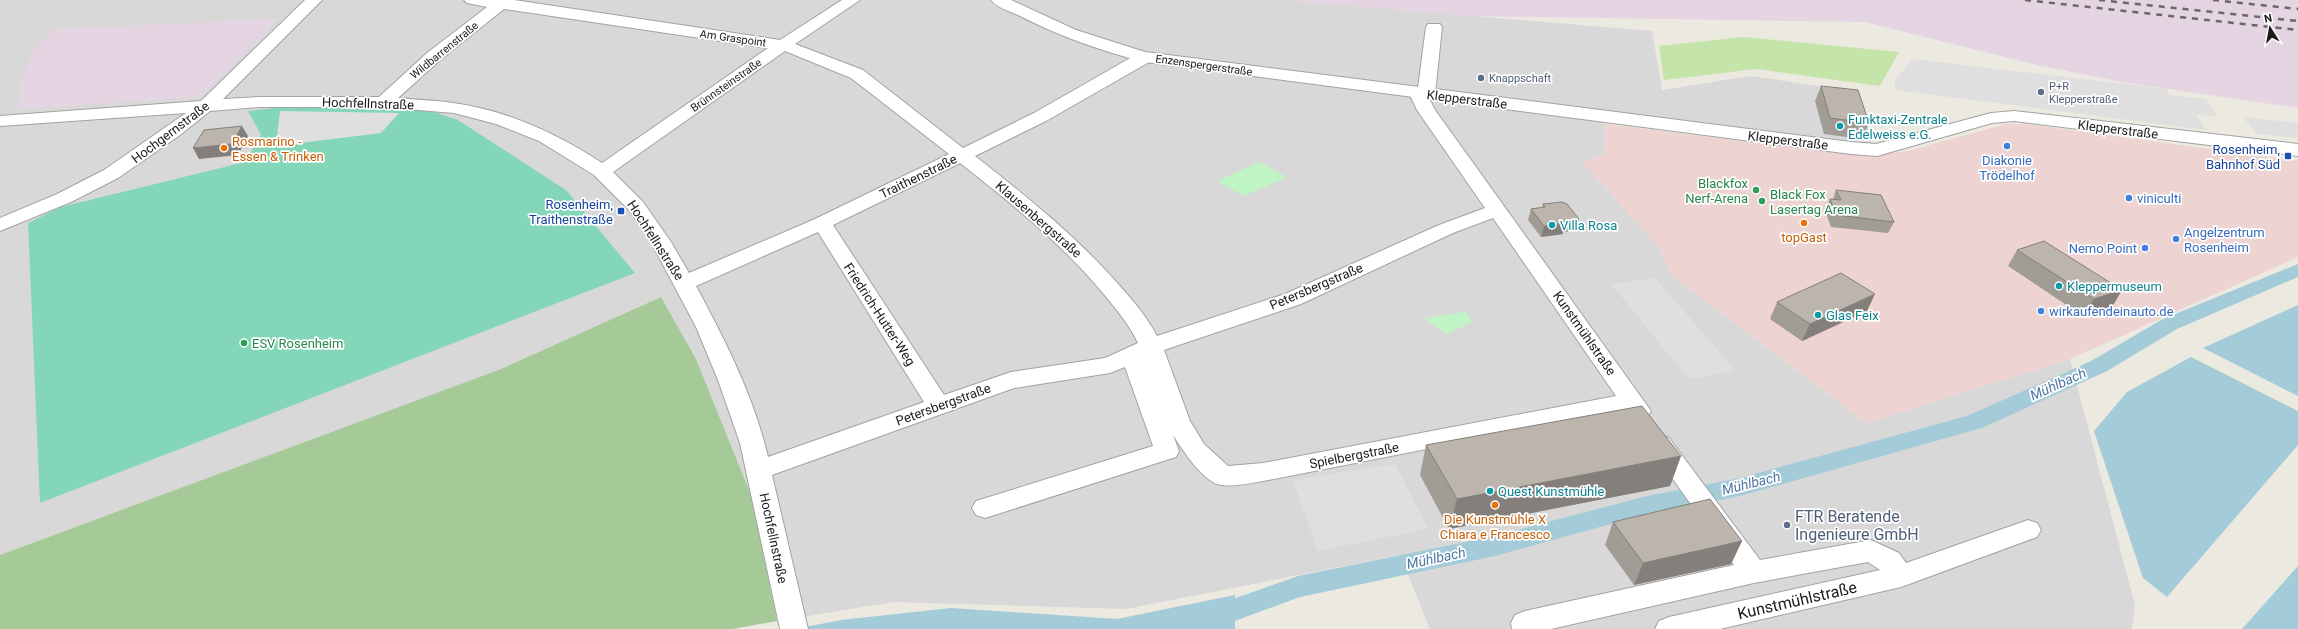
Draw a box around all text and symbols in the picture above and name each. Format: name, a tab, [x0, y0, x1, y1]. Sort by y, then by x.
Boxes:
north arrow	[2250, 8, 2290, 48]
text: N	[2263, 12, 2273, 26]
street label: Wildbarrenstraße	[408, 19, 481, 82]
street label: Am Graspoint	[699, 27, 767, 50]
street label: Enzenspergerstraße	[1155, 52, 1253, 79]
street label: Brünnsteinstraße	[688, 56, 764, 115]
place label: Knappschaft	[1489, 72, 1551, 85]
marker: Knappschaft	[1476, 73, 1486, 83]
place label: P+R Klepperstraße	[2049, 80, 2118, 106]
street label: Klepperstraße	[1426, 87, 1508, 112]
marker: P+R Klepperstraße	[2036, 87, 2046, 97]
street label: Hochfellnstraße	[322, 94, 414, 113]
street label: Hochgernstraße	[129, 98, 212, 166]
place label: Funktaxi-Zentrale Edelweiss e.G.	[1848, 112, 1948, 142]
street label: Klepperstraße	[2077, 117, 2159, 142]
marker: Funktaxi-Zentrale Edelweiss e.G.	[1835, 121, 1845, 131]
street label: Klepperstraße	[1747, 128, 1829, 153]
place label: Rosmarino - Essen & Trinken	[232, 134, 324, 164]
marker: Diakonie Trödelhof	[2002, 141, 2012, 151]
place label: Rosenheim, Bahnhof Süd	[2206, 142, 2280, 172]
marker: Rosmarino - Essen & Trinken	[219, 143, 229, 153]
street label: Traithenstraße	[877, 151, 959, 202]
marker: Rosenheim, Bahnhof Süd	[2283, 151, 2293, 161]
place label: Diakonie Trödelhof	[1979, 153, 2035, 183]
place label: Blackfox Nerf-Arena	[1685, 176, 1749, 206]
street label: Klausenbergstraße	[993, 178, 1085, 261]
marker: Blackfox Nerf-Arena	[1751, 185, 1761, 195]
place label: Black Fox Lasertag Arena	[1770, 187, 1858, 217]
place label: viniculti	[2137, 191, 2181, 206]
marker: viniculti	[2124, 193, 2134, 203]
marker: Black Fox Lasertag Arena	[1757, 196, 1767, 206]
place label: Rosenheim, Traithenstraße	[529, 197, 613, 227]
street label: Hochfellnstraße	[624, 198, 687, 283]
marker: Rosenheim, Traithenstraße	[616, 206, 626, 216]
place label: Villa Rosa	[1560, 218, 1617, 233]
marker: topGast	[1799, 218, 1809, 228]
marker: Villa Rosa	[1547, 220, 1557, 230]
place label: Angelzentrum Rosenheim	[2184, 225, 2265, 255]
place label: topGast	[1781, 230, 1827, 245]
marker: Angelzentrum Rosenheim	[2171, 234, 2181, 244]
place label: Nemo Point	[2069, 241, 2137, 256]
marker: Nemo Point	[2140, 243, 2150, 253]
street label: Friedrich-Hutter-Weg	[841, 260, 918, 368]
street label: Petersbergstraße	[1267, 260, 1365, 313]
place label: Kleppermuseum	[2067, 279, 2162, 294]
marker: Kleppermuseum	[2054, 281, 2064, 291]
street label: Kunstmühlstraße	[1550, 288, 1619, 378]
place label: wirkaufendeinauto.de	[2049, 304, 2174, 319]
marker: wirkaufendeinauto.de	[2036, 306, 2046, 316]
place label: Glas Feix	[1826, 308, 1879, 323]
marker: Glas Feix	[1813, 310, 1823, 320]
place label: ESV Rosenheim	[252, 336, 343, 351]
marker: ESV Rosenheim	[239, 338, 249, 348]
water label: Mühlbach	[2027, 365, 2089, 403]
street label: Petersbergstraße	[894, 380, 993, 429]
street label: Spielbergstraße	[1308, 439, 1400, 472]
water label: Mühlbach	[1720, 468, 1782, 498]
place label: Quest Kunstmühle	[1498, 484, 1604, 499]
marker: Quest Kunstmühle	[1485, 486, 1495, 496]
street label: Hochfellnstraße	[757, 491, 790, 585]
marker: Die Kunstmühle X Chiara e Francesco	[1490, 500, 1500, 510]
place label: FTR Beratende Ingenieure GmbH	[1795, 507, 1919, 544]
place label: Die Kunstmühle X Chiara e Francesco	[1440, 512, 1550, 542]
marker: FTR Beratende Ingenieure GmbH	[1782, 520, 1792, 530]
water label: Mühlbach	[1405, 544, 1467, 572]
street label: Kunstmühlstraße	[1736, 578, 1859, 623]

